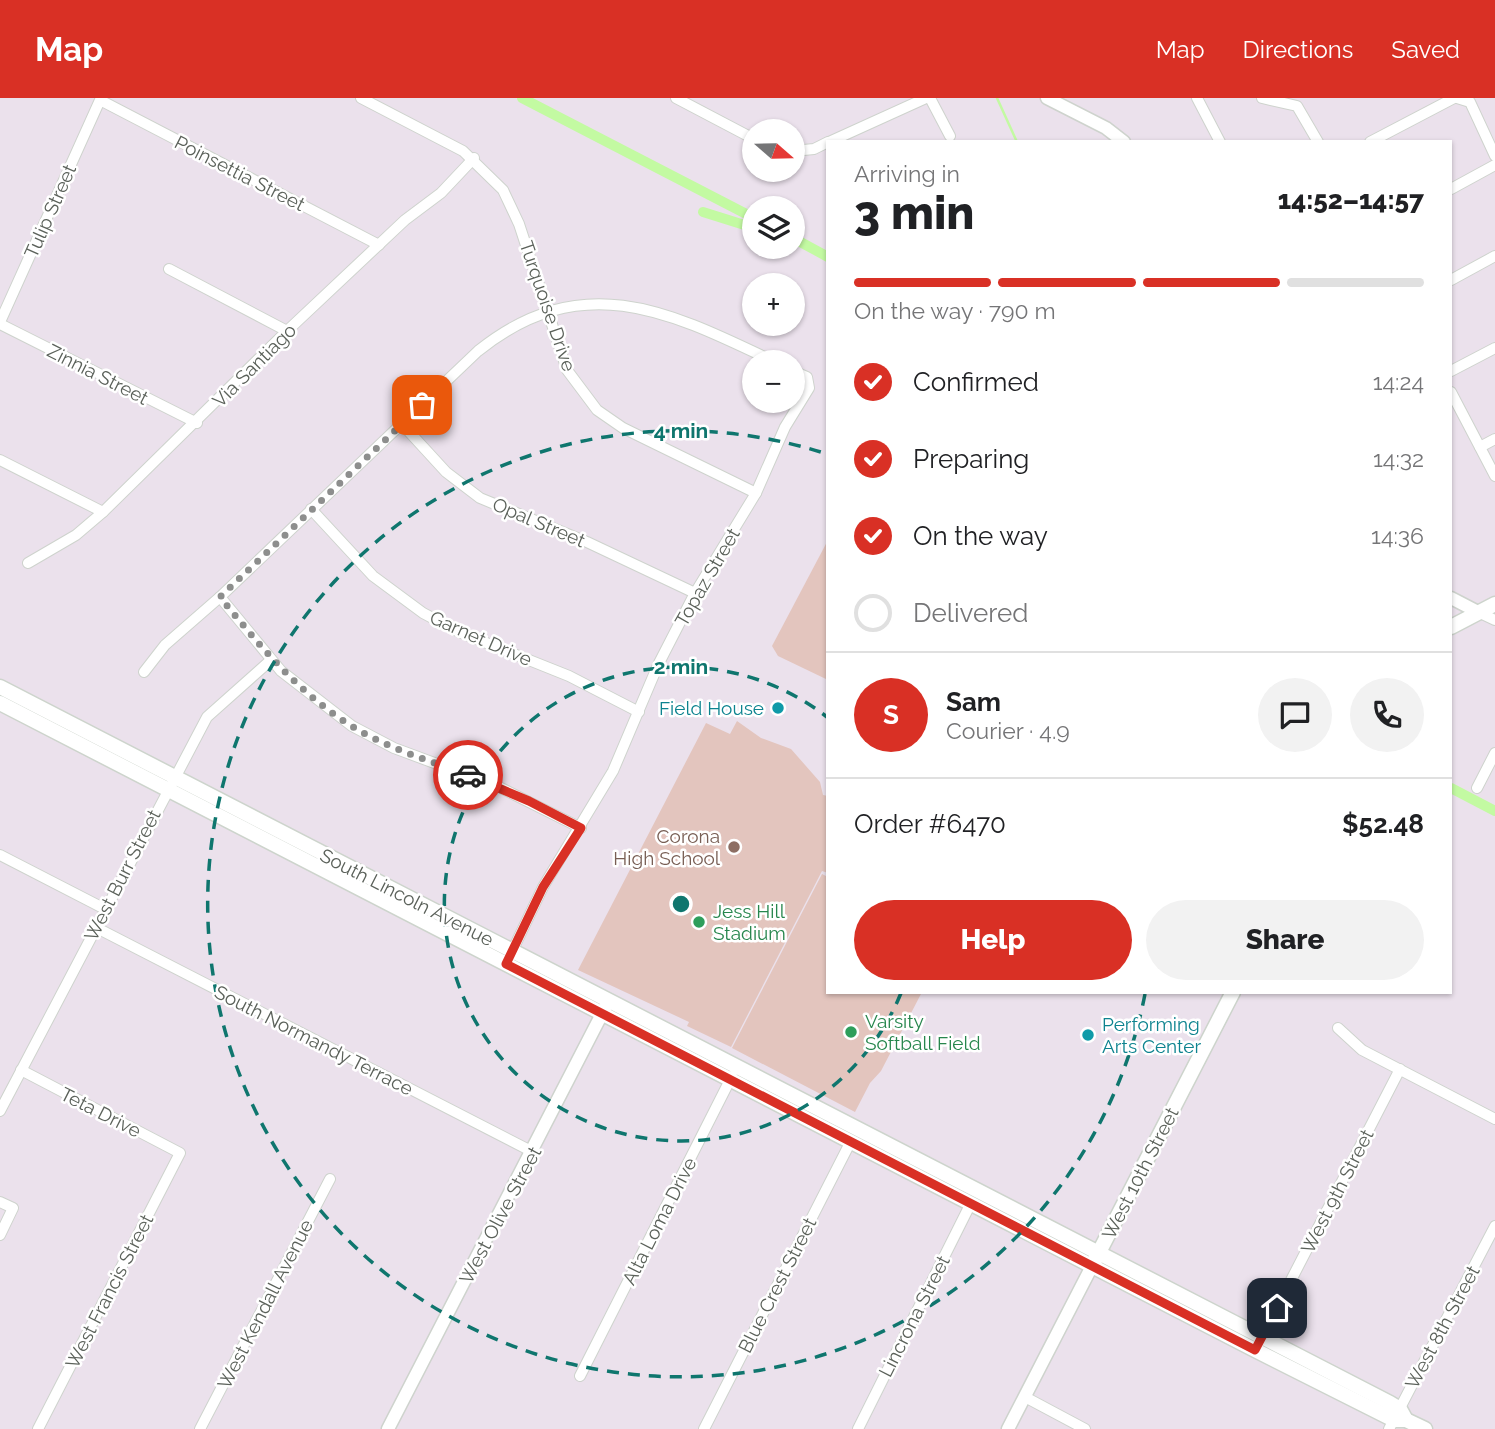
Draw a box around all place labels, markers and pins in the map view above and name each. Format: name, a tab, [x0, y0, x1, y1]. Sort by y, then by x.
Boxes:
pin	[392, 375, 452, 435]
place label: Field House	[659, 697, 764, 719]
marker: Field House	[770, 700, 786, 716]
place label: Corona High School	[613, 825, 721, 869]
marker: Corona High School	[726, 839, 742, 855]
centre of rings	[669, 892, 693, 916]
place label: Jess Hill Stadium	[713, 900, 786, 944]
marker: Jess Hill Stadium	[691, 914, 707, 930]
place label: Varsity Softball Field	[865, 1010, 980, 1054]
place label: Performing Arts Center	[1102, 1013, 1201, 1057]
marker: Varsity Softball Field	[843, 1024, 859, 1040]
marker: Performing Arts Center	[1080, 1027, 1096, 1043]
pin	[1247, 1278, 1307, 1338]

